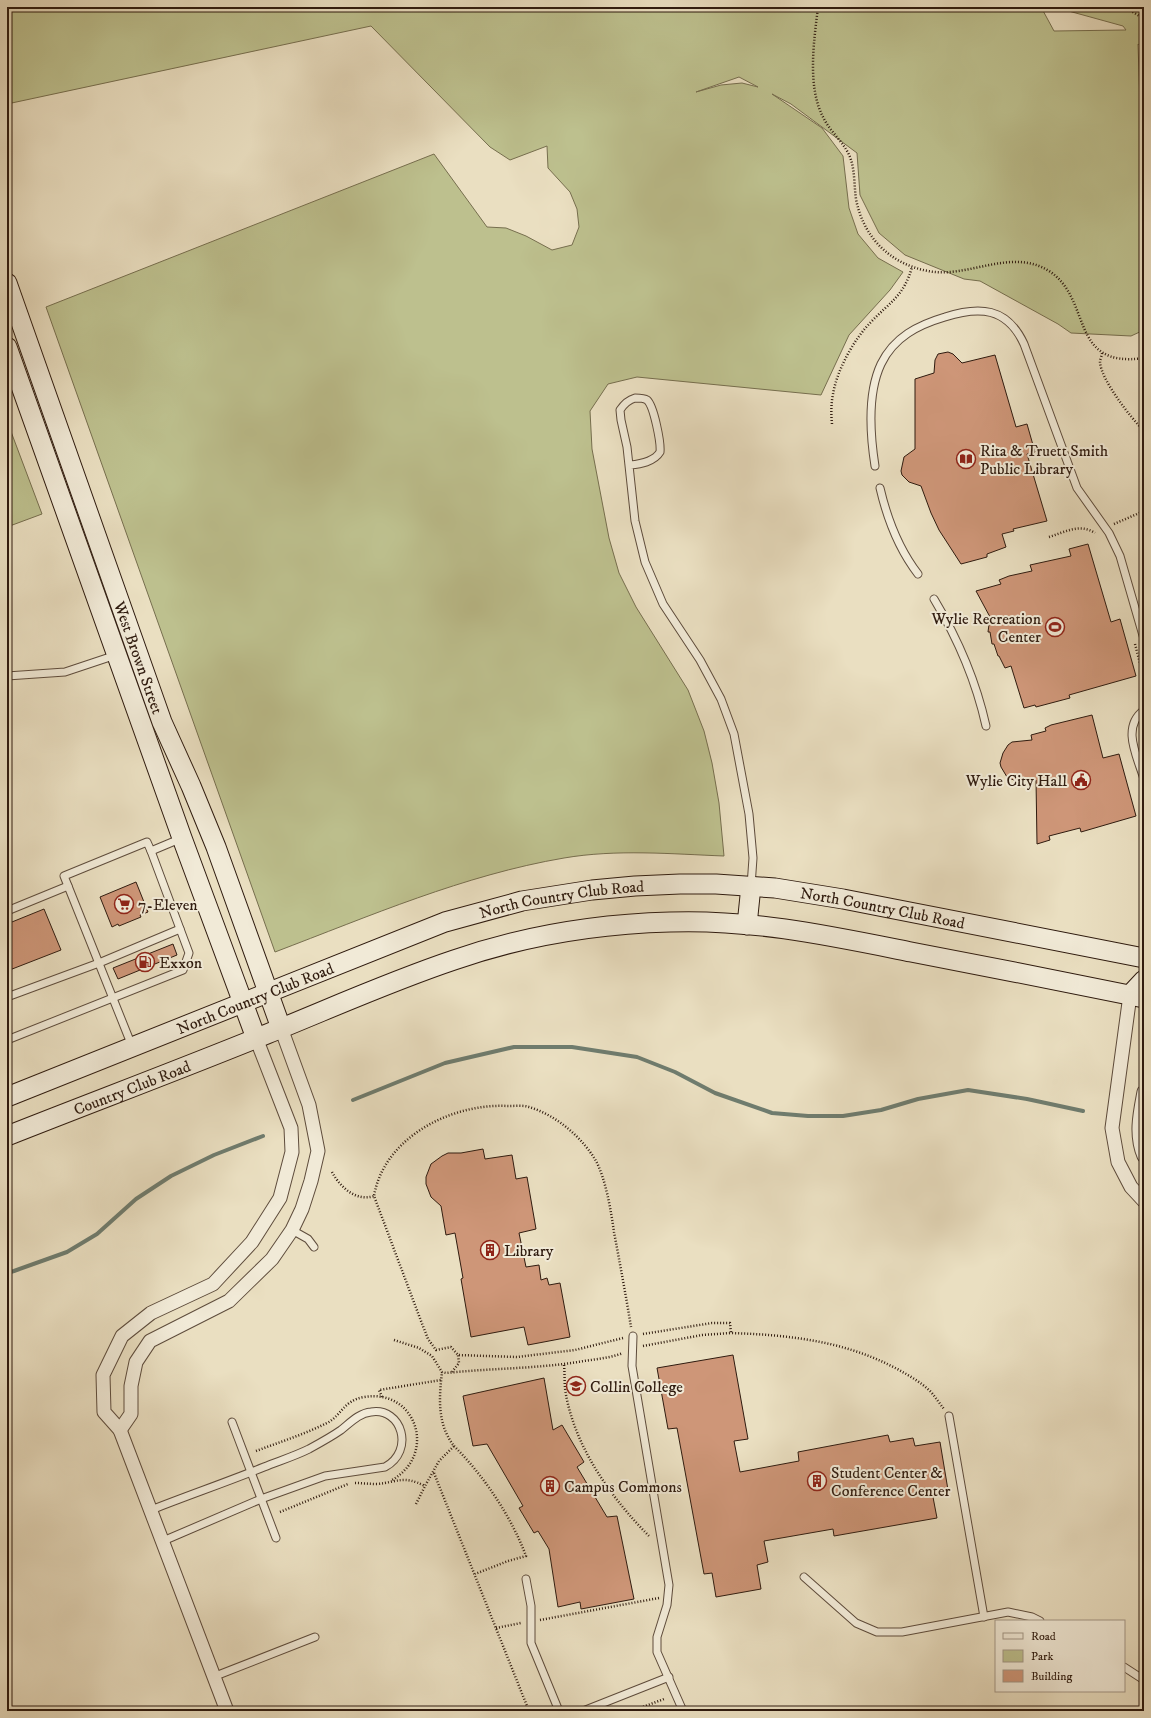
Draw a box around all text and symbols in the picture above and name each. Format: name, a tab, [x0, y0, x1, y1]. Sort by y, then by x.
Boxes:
place label: Rita & Truett Smith Public Library	[980, 441, 1109, 479]
library icon: Rita & Truett Smith Public Library	[955, 448, 977, 470]
street label: West Brown Street	[109, 598, 167, 717]
place label: Wylie Recreation Center	[931, 609, 1042, 647]
sports icon: Wylie Recreation Center	[1044, 616, 1066, 638]
public building icon: Wylie City Hall	[1070, 769, 1092, 791]
place label: Wylie City Hall	[965, 771, 1067, 791]
street label: North Country Club Road	[477, 877, 645, 923]
street label: North Country Club Road	[799, 883, 966, 934]
supermarket icon: 7-Eleven	[113, 893, 135, 915]
place label: 7-Eleven	[138, 895, 198, 915]
fuel station icon: Exxon	[134, 951, 156, 973]
place label: Exxon	[159, 953, 203, 973]
street label: North Country Club Road	[174, 959, 337, 1039]
street label: Country Club Road	[71, 1056, 194, 1120]
building icon: Library	[479, 1239, 501, 1261]
place label: Library	[504, 1241, 554, 1261]
school or university icon: Collin College	[565, 1375, 587, 1397]
place label: Collin College	[590, 1377, 683, 1397]
place label: Student Center & Conference Center	[831, 1463, 951, 1501]
building icon: Student Center & Conference Center	[806, 1470, 828, 1492]
building icon: Campus Commons	[539, 1475, 561, 1497]
place label: Campus Commons	[564, 1477, 682, 1497]
legend	[995, 1620, 1125, 1692]
text: Road	[1031, 1629, 1056, 1644]
text: Park	[1031, 1649, 1053, 1664]
text: Building	[1031, 1669, 1072, 1684]

